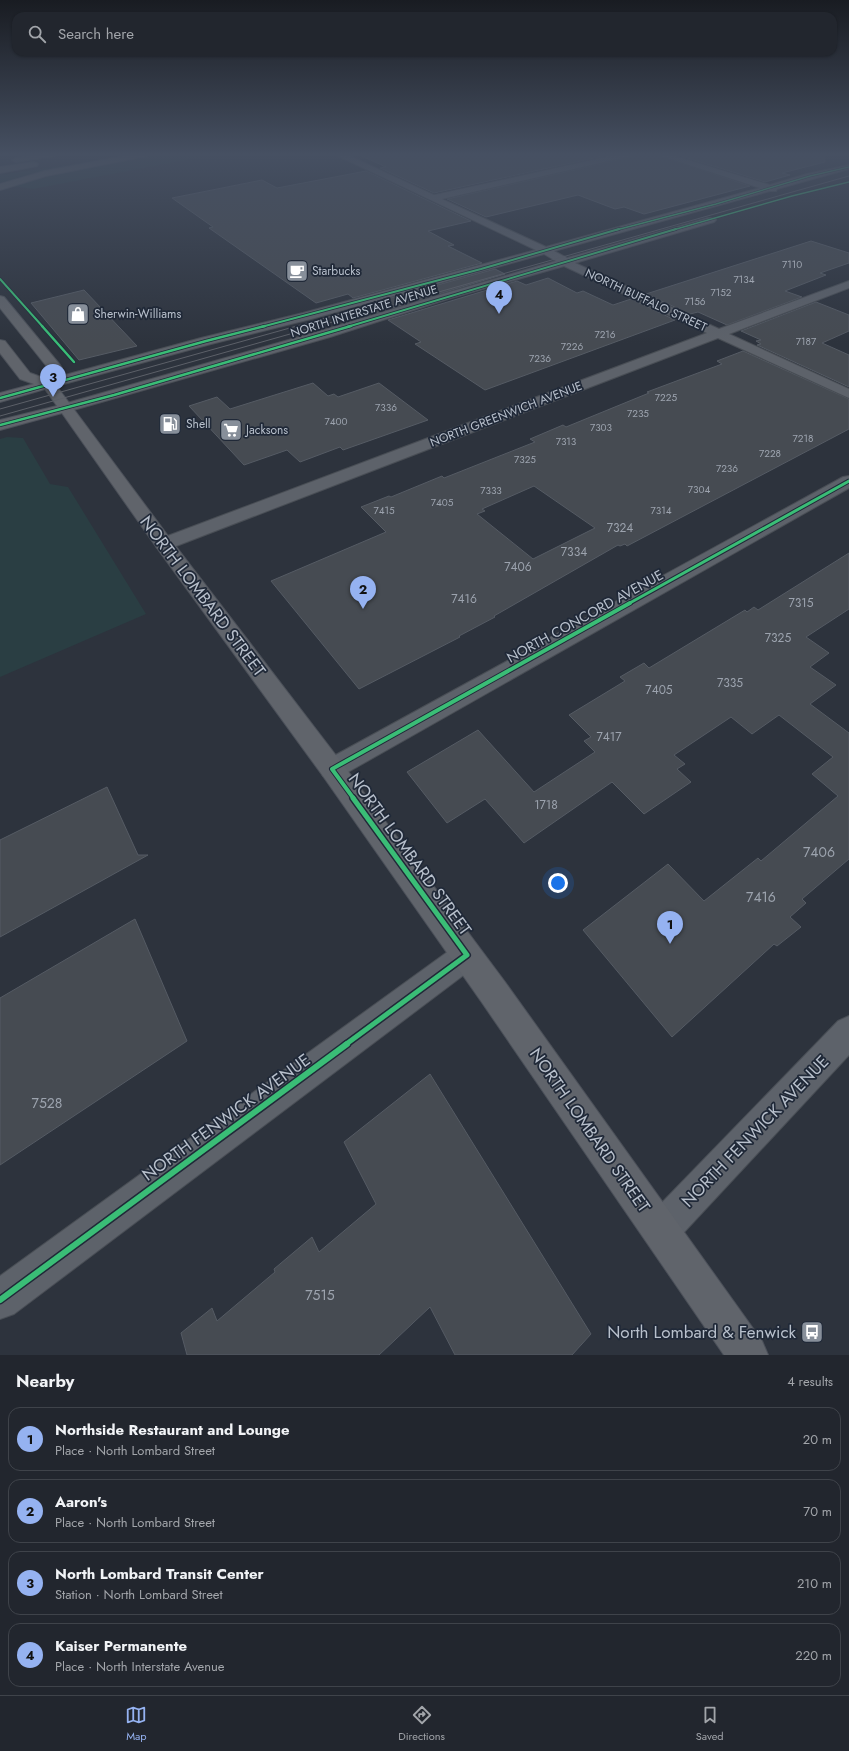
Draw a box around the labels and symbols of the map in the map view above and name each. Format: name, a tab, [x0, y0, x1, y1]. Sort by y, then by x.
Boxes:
house number: 7110	[782, 257, 802, 272]
cafe icon: Starbucks	[284, 258, 310, 284]
place label: Starbucks	[312, 262, 361, 280]
street label: NORTH BUFFALO STREET	[582, 264, 710, 336]
house number: 7134	[733, 272, 755, 287]
street label: NORTH INTERSTATE AVENUE	[288, 280, 440, 342]
pin: 4	[486, 281, 512, 314]
house number: 7152	[710, 285, 732, 300]
house number: 7156	[684, 294, 706, 309]
shop icon: Sherwin-Williams	[65, 301, 91, 327]
place label: Sherwin-Williams	[94, 305, 181, 323]
house number: 7216	[594, 327, 616, 342]
house number: 7187	[796, 334, 817, 349]
house number: 7226	[561, 339, 583, 354]
house number: 7236	[529, 351, 551, 366]
pin: 3	[40, 364, 66, 397]
street label: NORTH GREENWICH AVENUE	[427, 377, 585, 451]
house number: 7225	[655, 390, 677, 405]
house number: 7336	[375, 400, 397, 415]
house number: 7235	[627, 406, 649, 421]
fuel station icon: Shell	[157, 411, 183, 437]
house number: 7400	[324, 414, 348, 429]
place label: Shell	[186, 415, 211, 433]
supermarket icon: Jacksons	[218, 417, 244, 443]
house number: 7303	[590, 420, 613, 435]
place label: Jacksons	[244, 421, 288, 439]
house number: 7218	[793, 431, 813, 446]
house number: 7313	[556, 434, 577, 449]
house number: 7228	[759, 446, 781, 461]
house number: 7325	[514, 452, 536, 467]
house number: 7236	[716, 461, 738, 476]
house number: 7304	[688, 482, 710, 497]
house number: 7333	[480, 483, 502, 498]
house number: 7405	[431, 495, 454, 510]
house number: 7415	[373, 503, 395, 518]
house number: 7314	[650, 503, 672, 518]
street label: NORTH LOMBARD STREET	[135, 511, 271, 681]
house number: 7324	[607, 519, 633, 537]
house number: 7334	[561, 543, 587, 561]
house number: 7406	[504, 558, 532, 576]
street label: NORTH CONCORD AVENUE	[503, 565, 667, 667]
pin: 2	[350, 576, 376, 609]
house number: 7416	[451, 590, 477, 608]
house number: 7315	[788, 594, 814, 612]
house number: 7325	[765, 629, 791, 647]
house number: 7335	[717, 674, 743, 692]
house number: 7405	[645, 681, 673, 699]
house number: 7417	[597, 728, 622, 746]
street label: NORTH LOMBARD STREET	[343, 768, 477, 940]
house number: 1718	[534, 796, 558, 814]
house number: 7406	[803, 842, 835, 862]
your location	[548, 873, 568, 893]
house number: 7416	[746, 887, 776, 907]
pin: 1	[657, 911, 683, 944]
street label: NORTH LOMBARD STREET	[524, 1043, 656, 1217]
street label: NORTH FENWICK AVENUE	[137, 1048, 315, 1186]
street label: NORTH FENWICK AVENUE	[676, 1050, 834, 1212]
house number: 7528	[32, 1093, 62, 1113]
house number: 7515	[305, 1285, 335, 1305]
bus stop icon: North Lombard & Fenwick	[799, 1319, 825, 1345]
place label: North Lombard & Fenwick	[607, 1320, 797, 1344]

